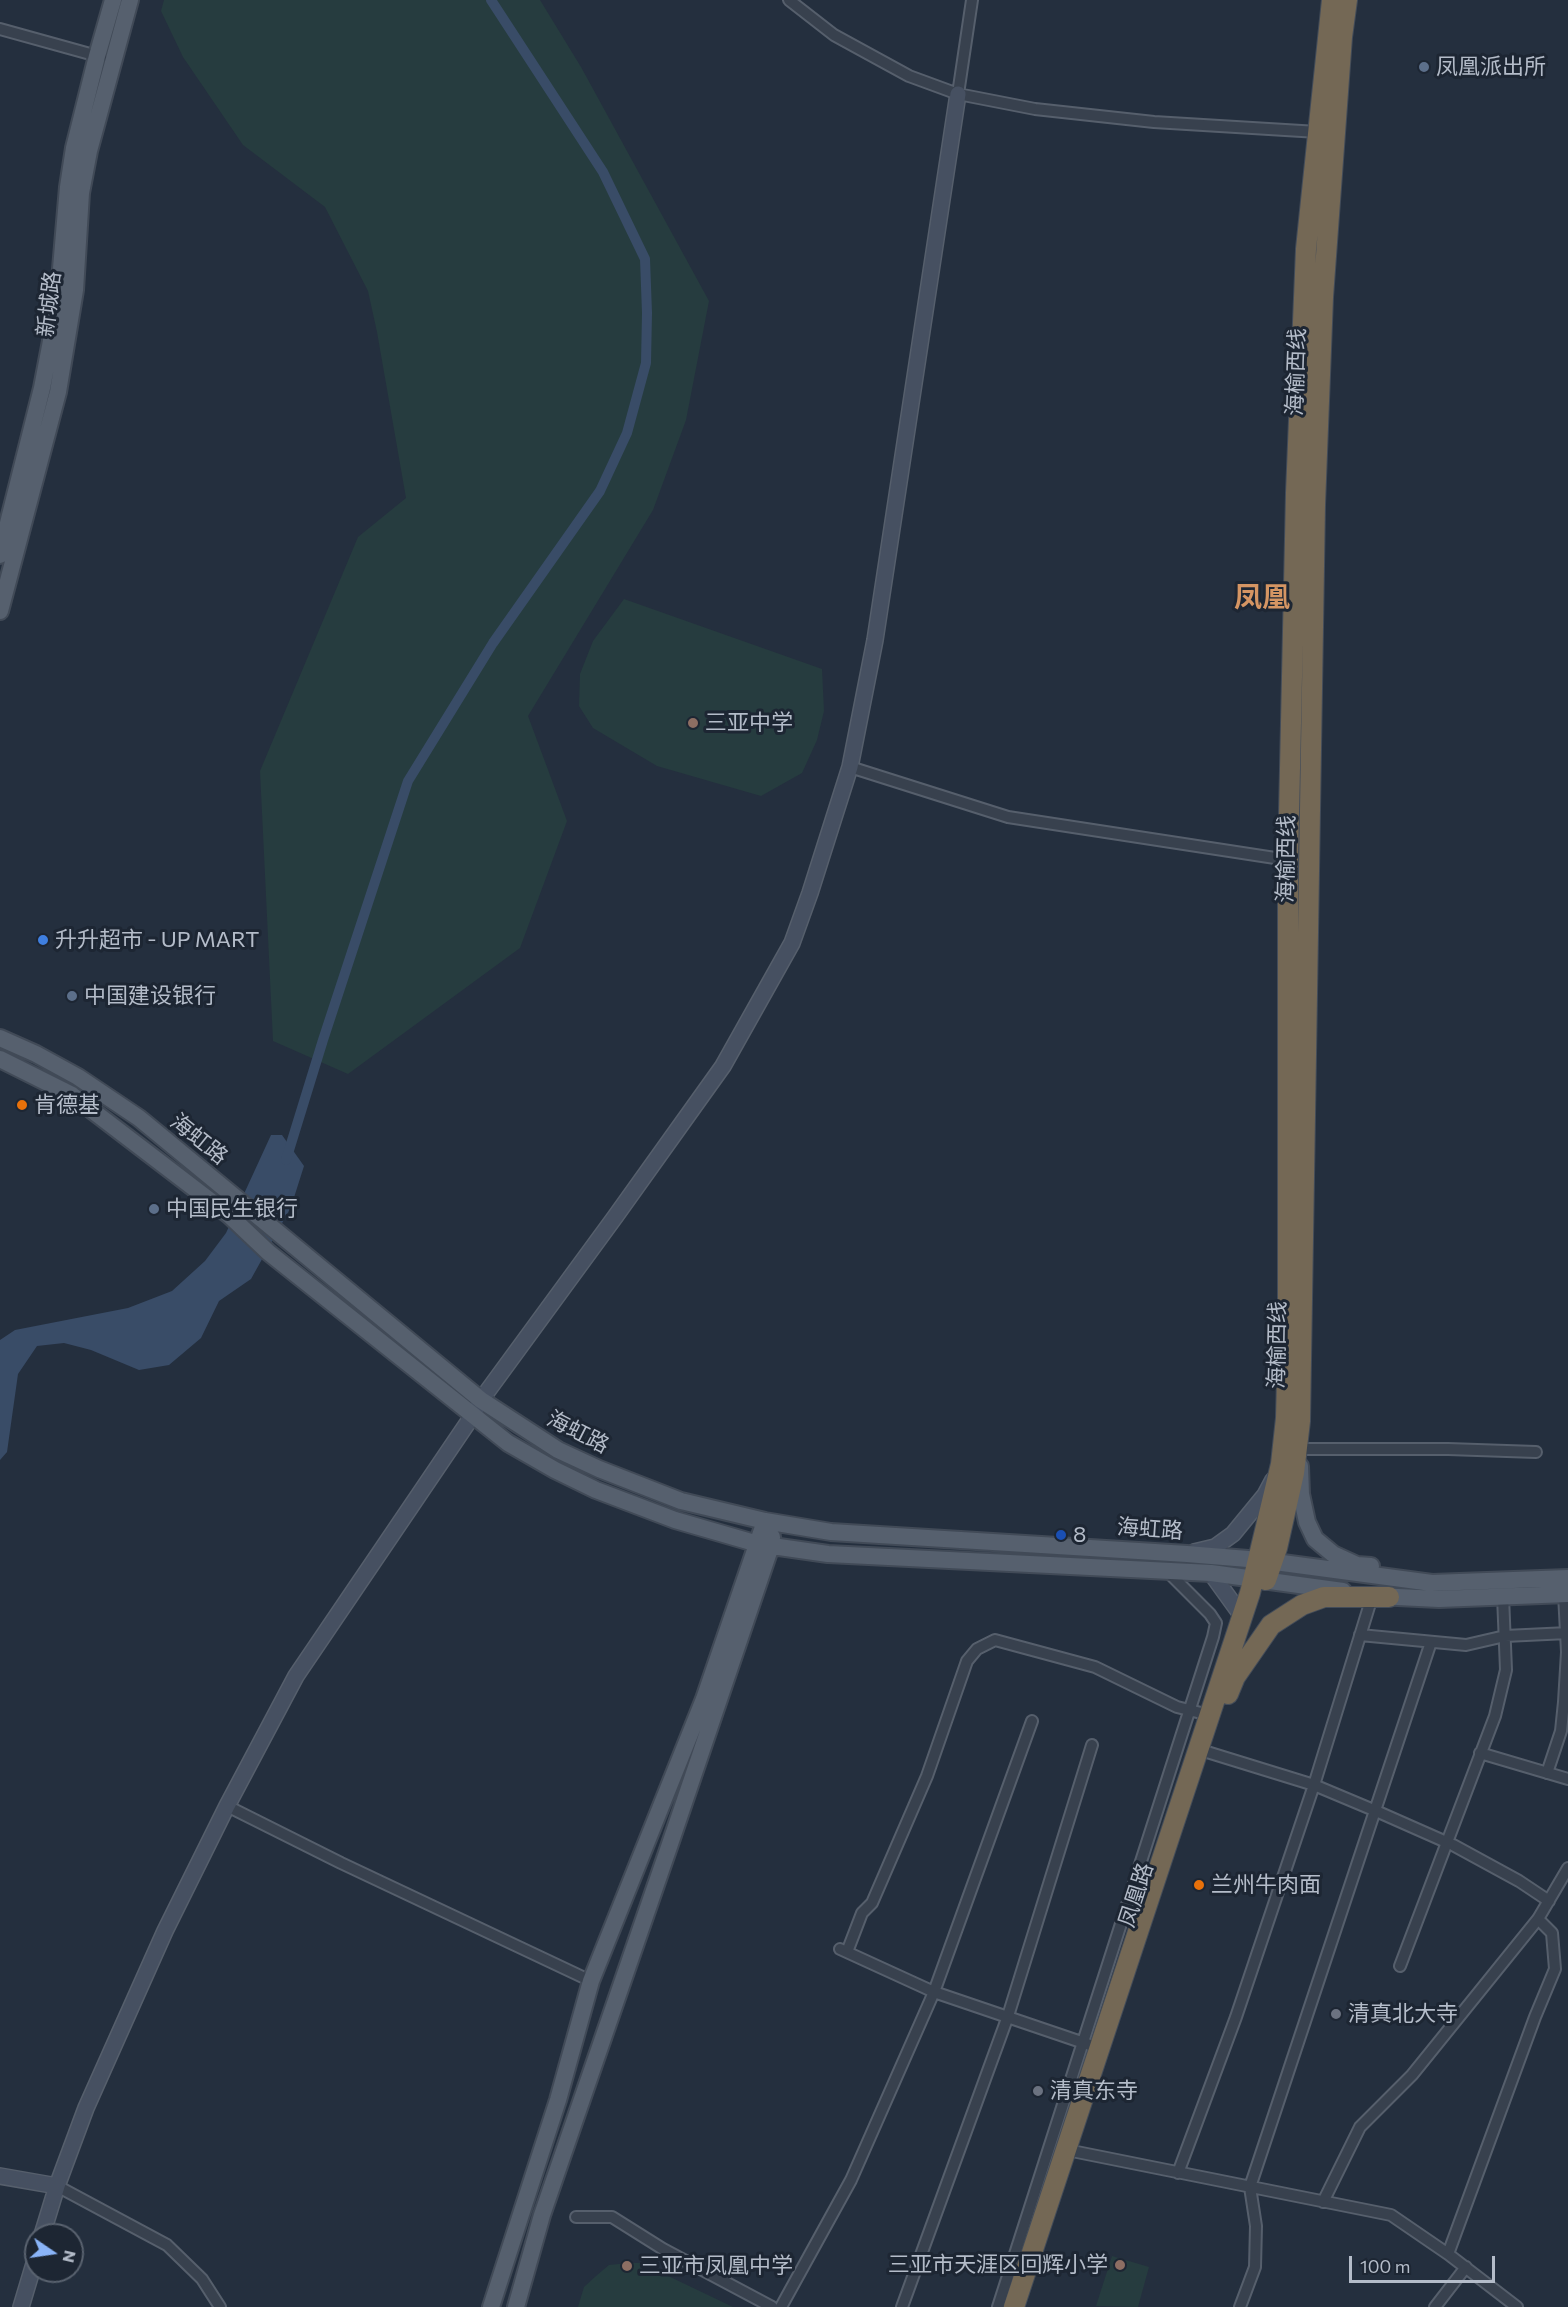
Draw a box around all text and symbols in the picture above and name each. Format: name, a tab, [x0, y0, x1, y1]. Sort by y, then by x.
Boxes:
place label: 凤凰派出所	[1436, 54, 1546, 80]
marker: 凤凰派出所	[1417, 60, 1431, 74]
street label: 新城路	[32, 270, 66, 338]
street label: 海榆西线	[1281, 328, 1311, 416]
district label: 凤凰	[1234, 581, 1290, 615]
place label: 三亚中学	[705, 710, 793, 736]
marker: 三亚中学	[686, 716, 700, 730]
street label: 海榆西线	[1272, 815, 1300, 903]
place label: 升升超市 - UP MART	[55, 927, 259, 953]
marker: 升升超市 - UP MART	[36, 933, 50, 947]
place label: 中国建设银行	[84, 983, 216, 1009]
marker: 中国建设银行	[65, 989, 79, 1003]
place label: 肯德基	[34, 1092, 100, 1118]
marker: 肯德基	[15, 1098, 29, 1112]
street label: 海虹路	[165, 1108, 233, 1170]
place label: 中国民生银行	[166, 1196, 298, 1222]
marker: 中国民生银行	[147, 1202, 161, 1216]
street label: 海榆西线	[1263, 1301, 1291, 1389]
street label: 海虹路	[543, 1405, 613, 1459]
street label: 海虹路	[1116, 1514, 1184, 1544]
place label: 8	[1073, 1522, 1086, 1548]
marker: 8	[1054, 1528, 1068, 1542]
street label: 凤凰路	[1113, 1860, 1159, 1930]
place label: 兰州牛肉面	[1211, 1872, 1321, 1898]
marker: 兰州牛肉面	[1192, 1878, 1206, 1892]
place label: 清真北大寺	[1348, 2001, 1458, 2027]
marker: 清真北大寺	[1329, 2007, 1343, 2021]
place label: 清真东寺	[1050, 2078, 1138, 2104]
marker: 清真东寺	[1031, 2084, 1045, 2098]
north arrow	[24, 2223, 84, 2283]
scale bar	[1352, 2244, 1498, 2282]
text: N	[59, 2249, 81, 2265]
place label: 三亚市天涯区回辉小学	[888, 2252, 1108, 2278]
place label: 三亚市凤凰中学	[639, 2253, 793, 2279]
text: 100 m	[1360, 2255, 1410, 2277]
marker: 三亚市天涯区回辉小学	[1113, 2258, 1127, 2272]
marker: 三亚市凤凰中学	[620, 2259, 634, 2273]

